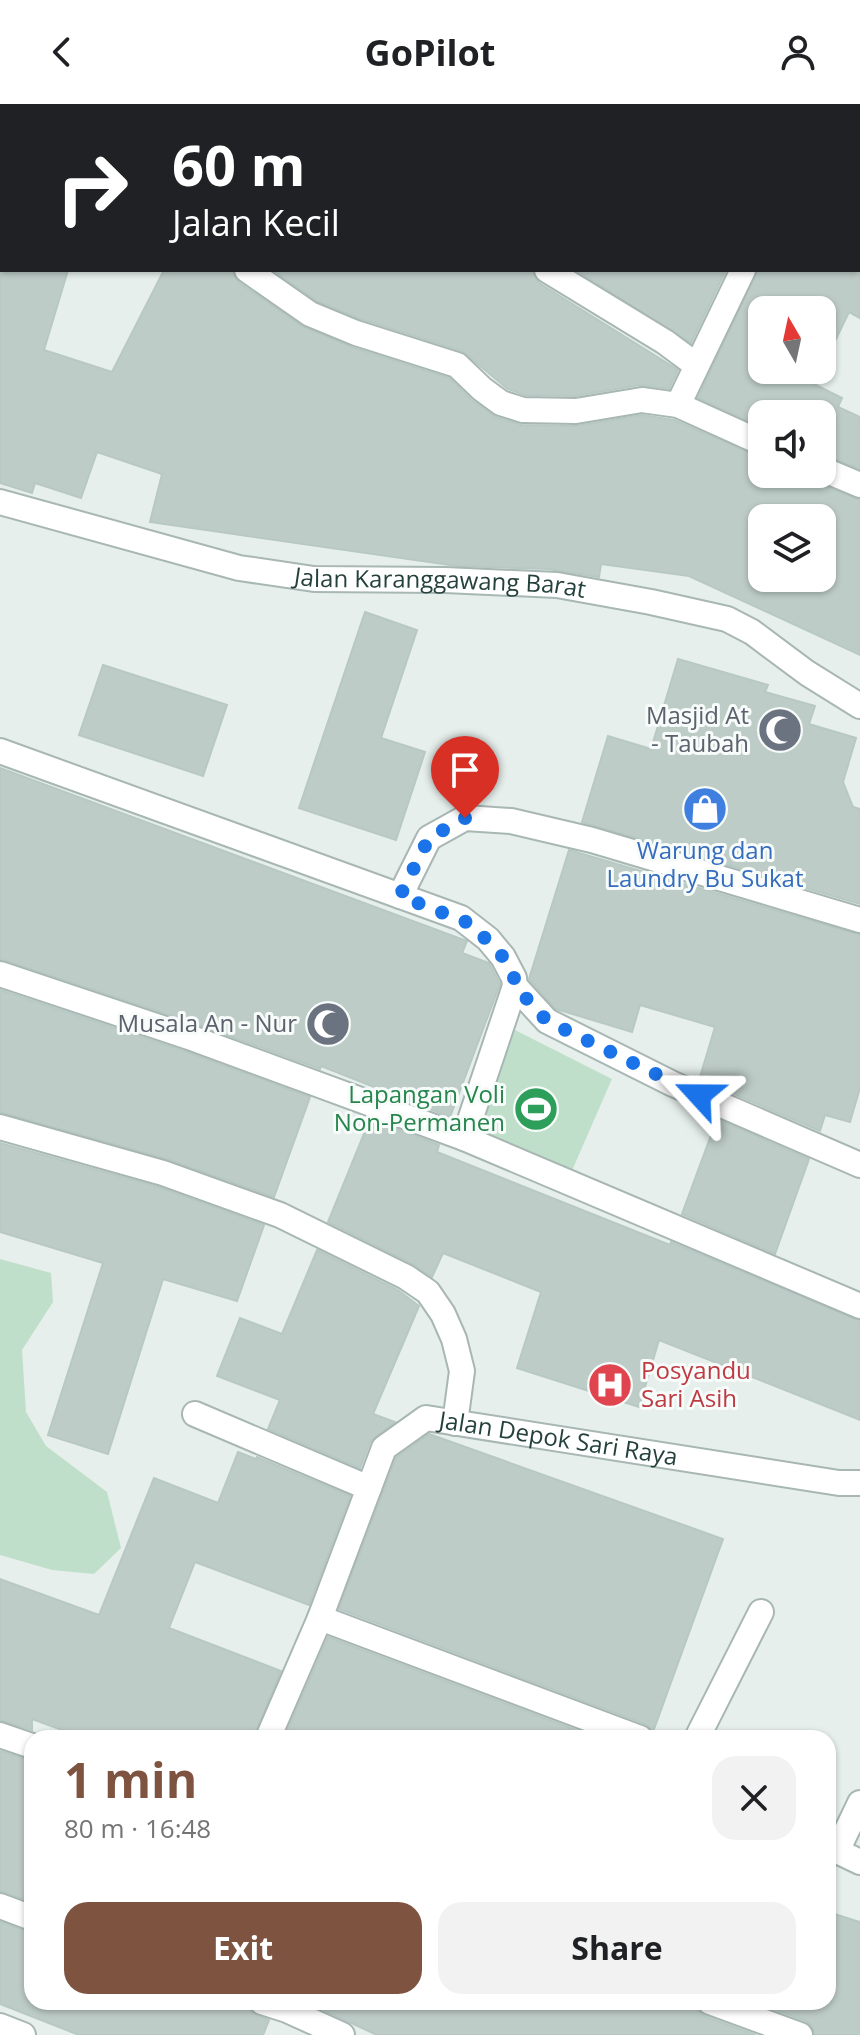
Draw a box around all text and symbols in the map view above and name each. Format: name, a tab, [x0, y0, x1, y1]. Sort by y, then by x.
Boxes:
text: GoPilot	[365, 28, 495, 77]
icon: back	[40, 30, 84, 74]
icon: person	[776, 30, 820, 74]
text: 60 m	[172, 126, 306, 202]
icon: right	[40, 136, 144, 240]
text: Jalan Kecil	[172, 198, 340, 247]
north arrow	[748, 296, 836, 384]
map controls	[748, 296, 836, 592]
button: sound	[748, 400, 836, 488]
button: layers	[748, 504, 836, 592]
street label: Jalan Karanggawang Barat	[290, 558, 589, 605]
place label: Masjid At - Taubah	[646, 698, 749, 759]
mosque icon: Masjid At - Taubah	[756, 706, 804, 754]
pin	[431, 736, 499, 818]
icon: arrive	[443, 748, 487, 792]
shop icon: Warung dan Laundry Bu Sukat	[681, 785, 729, 833]
place label: Warung dan Laundry Bu Sukat	[607, 833, 803, 894]
mosque icon: Musala An - Nur	[304, 1000, 352, 1048]
place label: Musala An - Nur	[118, 1006, 297, 1039]
position arrow	[657, 1053, 741, 1137]
place label: Lapangan Voli Non-Permanen	[334, 1077, 505, 1138]
sports icon: Lapangan Voli Non-Permanen	[512, 1085, 560, 1133]
place label: Posyandu Sari Asih	[641, 1353, 751, 1414]
hospital icon: Posyandu Sari Asih	[586, 1361, 634, 1409]
street label: Jalan Depok Sari Raya	[435, 1402, 680, 1472]
text: 1 min	[64, 1747, 197, 1812]
button: close	[712, 1756, 796, 1840]
text: 80 m · 16:48	[64, 1810, 211, 1846]
button: Exit	[64, 1902, 422, 1994]
button: Share	[438, 1902, 796, 1994]

